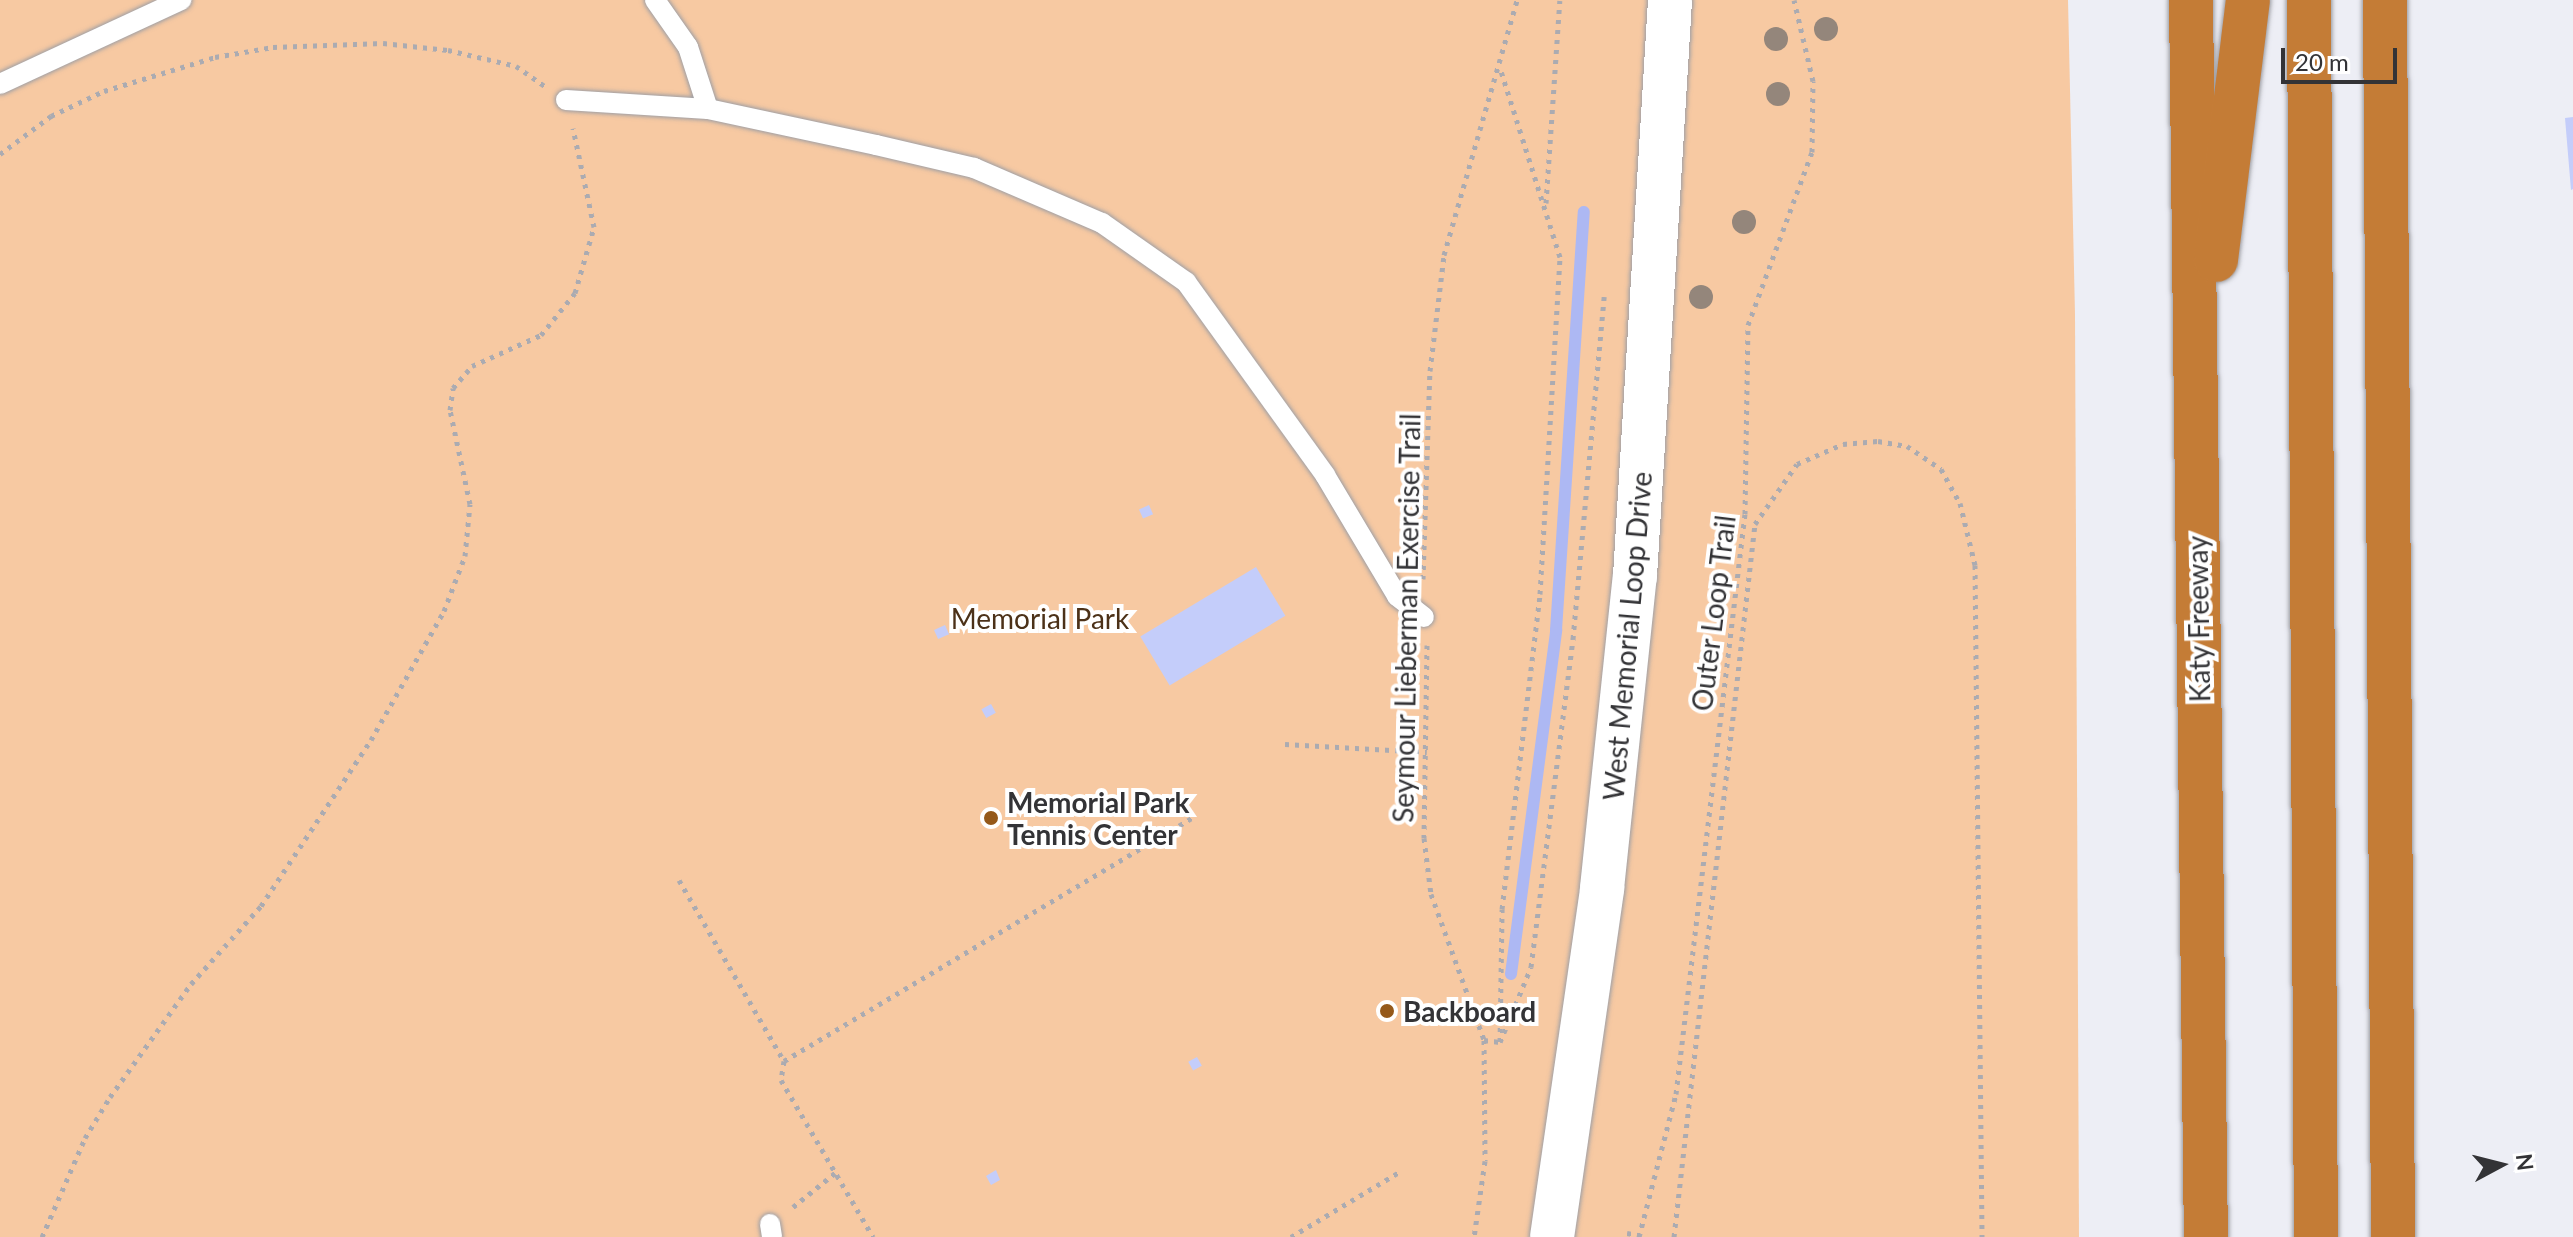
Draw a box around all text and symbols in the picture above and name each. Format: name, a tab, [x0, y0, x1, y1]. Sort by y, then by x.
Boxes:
scale bar	[2285, 32, 2401, 82]
text: 20 m	[2295, 47, 2349, 76]
street label: Seymour Lieberman Exercise Trail	[1386, 412, 1426, 824]
street label: West Memorial Loop Drive	[1596, 470, 1658, 802]
street label: Outer Loop Trail	[1684, 512, 1742, 714]
street label: Katy Freeway	[2180, 535, 2216, 703]
park label: Memorial Park	[951, 601, 1129, 635]
place label: Memorial Park Tennis Center	[1007, 785, 1190, 851]
marker: Memorial Park Tennis Center	[982, 809, 1000, 827]
place label: Backboard	[1403, 994, 1536, 1028]
marker: Backboard	[1378, 1002, 1396, 1020]
north arrow	[2461, 1125, 2541, 1205]
text: N	[2511, 1152, 2540, 1172]

